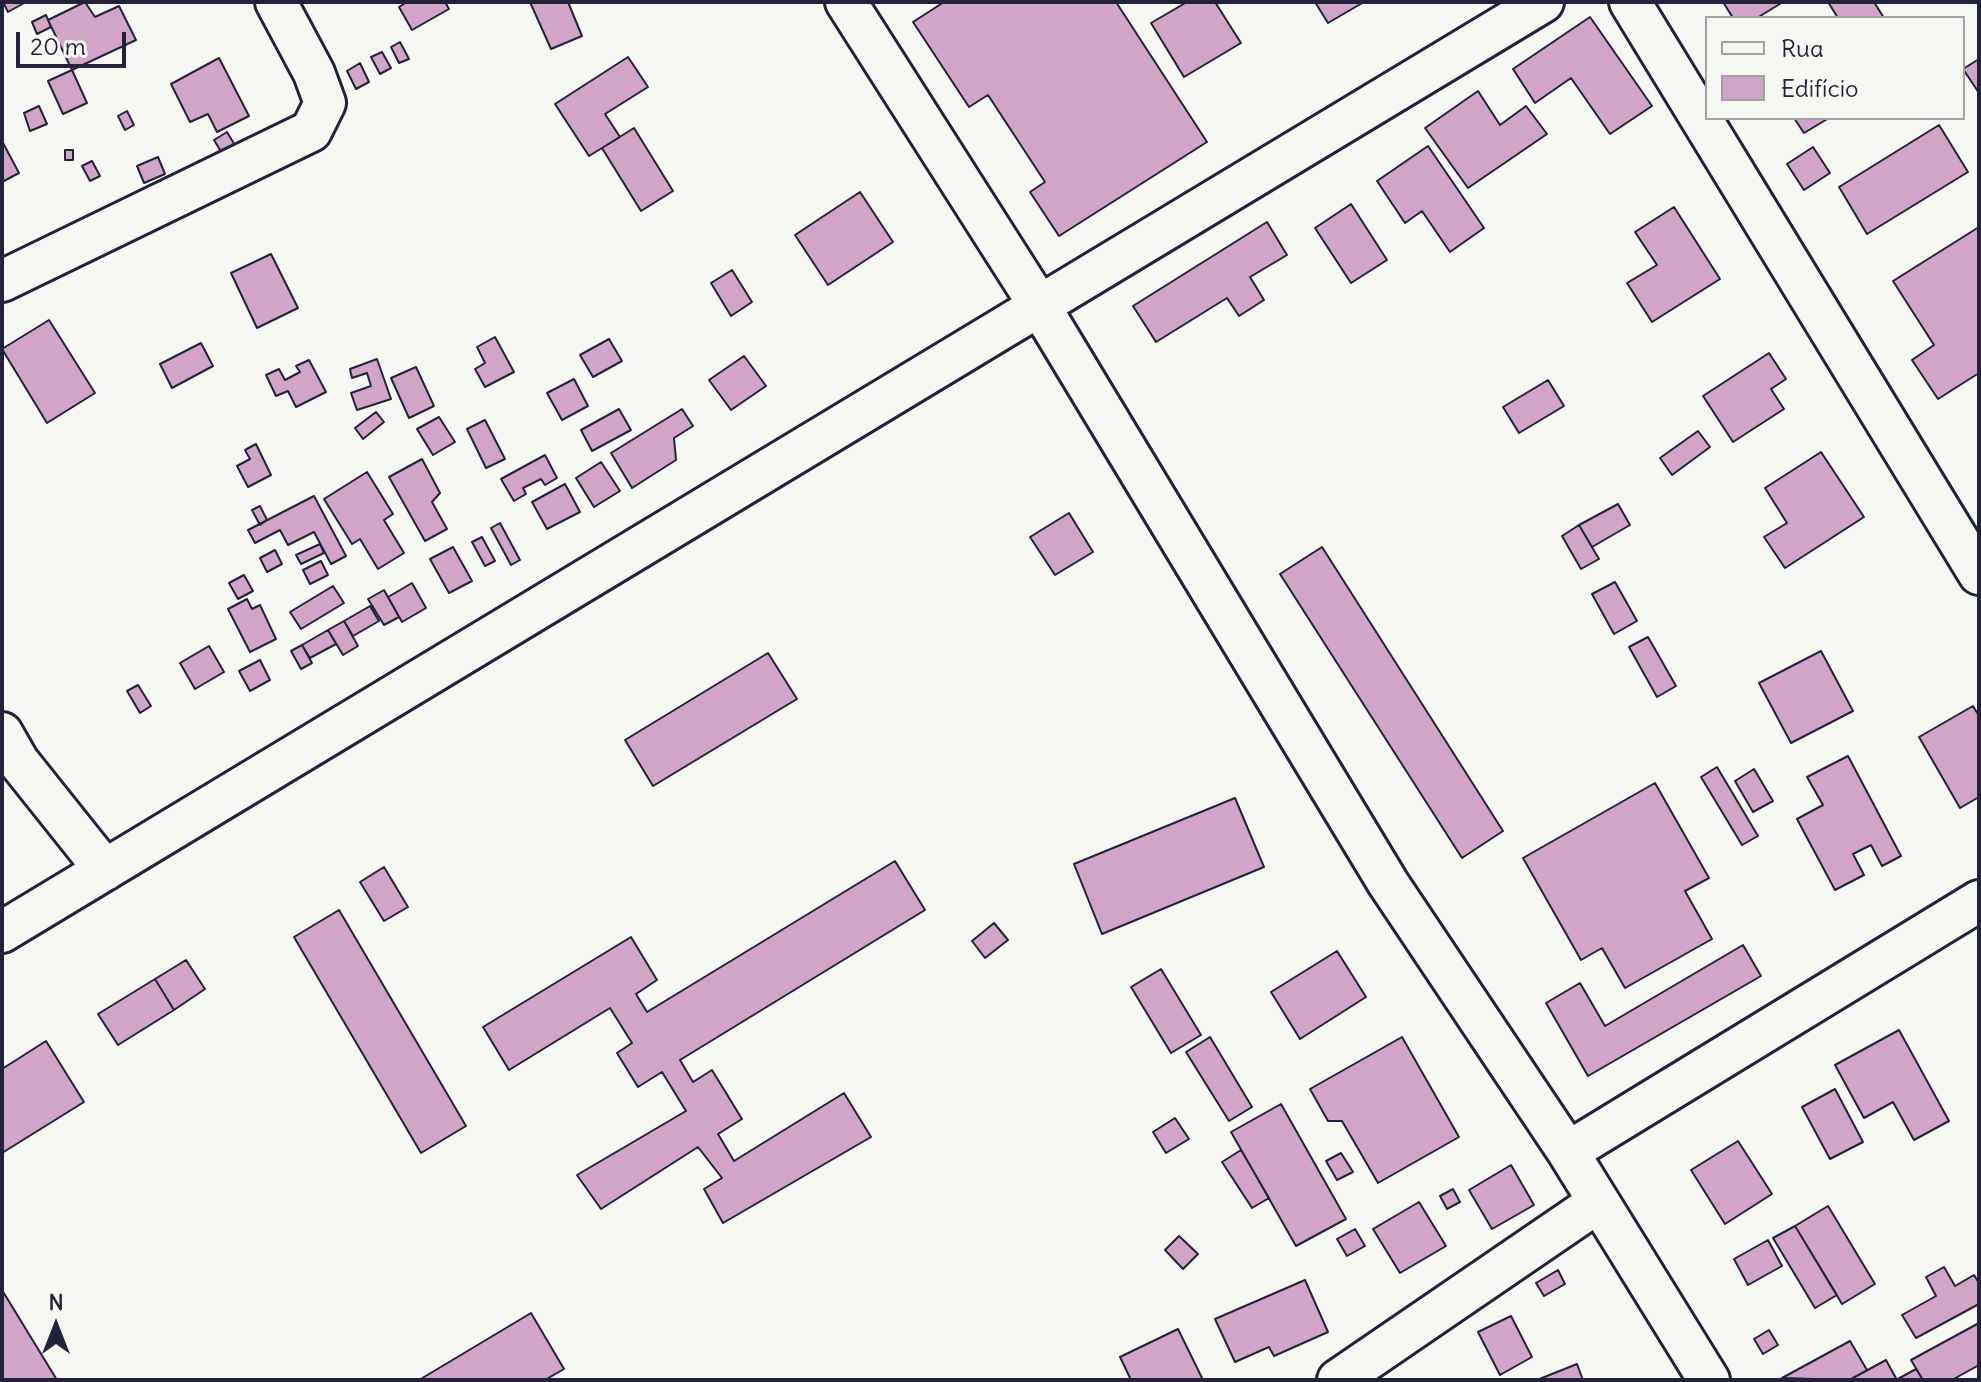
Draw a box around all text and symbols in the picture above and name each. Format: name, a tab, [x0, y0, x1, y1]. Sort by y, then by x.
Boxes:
scale bar	[20, 16, 130, 66]
legend	[1705, 16, 1965, 120]
text: 20 m	[30, 31, 86, 61]
text: Rua	[1781, 33, 1824, 63]
text: Edifício	[1781, 73, 1859, 103]
north arrow	[16, 1286, 96, 1366]
text: N	[48, 1288, 64, 1316]

